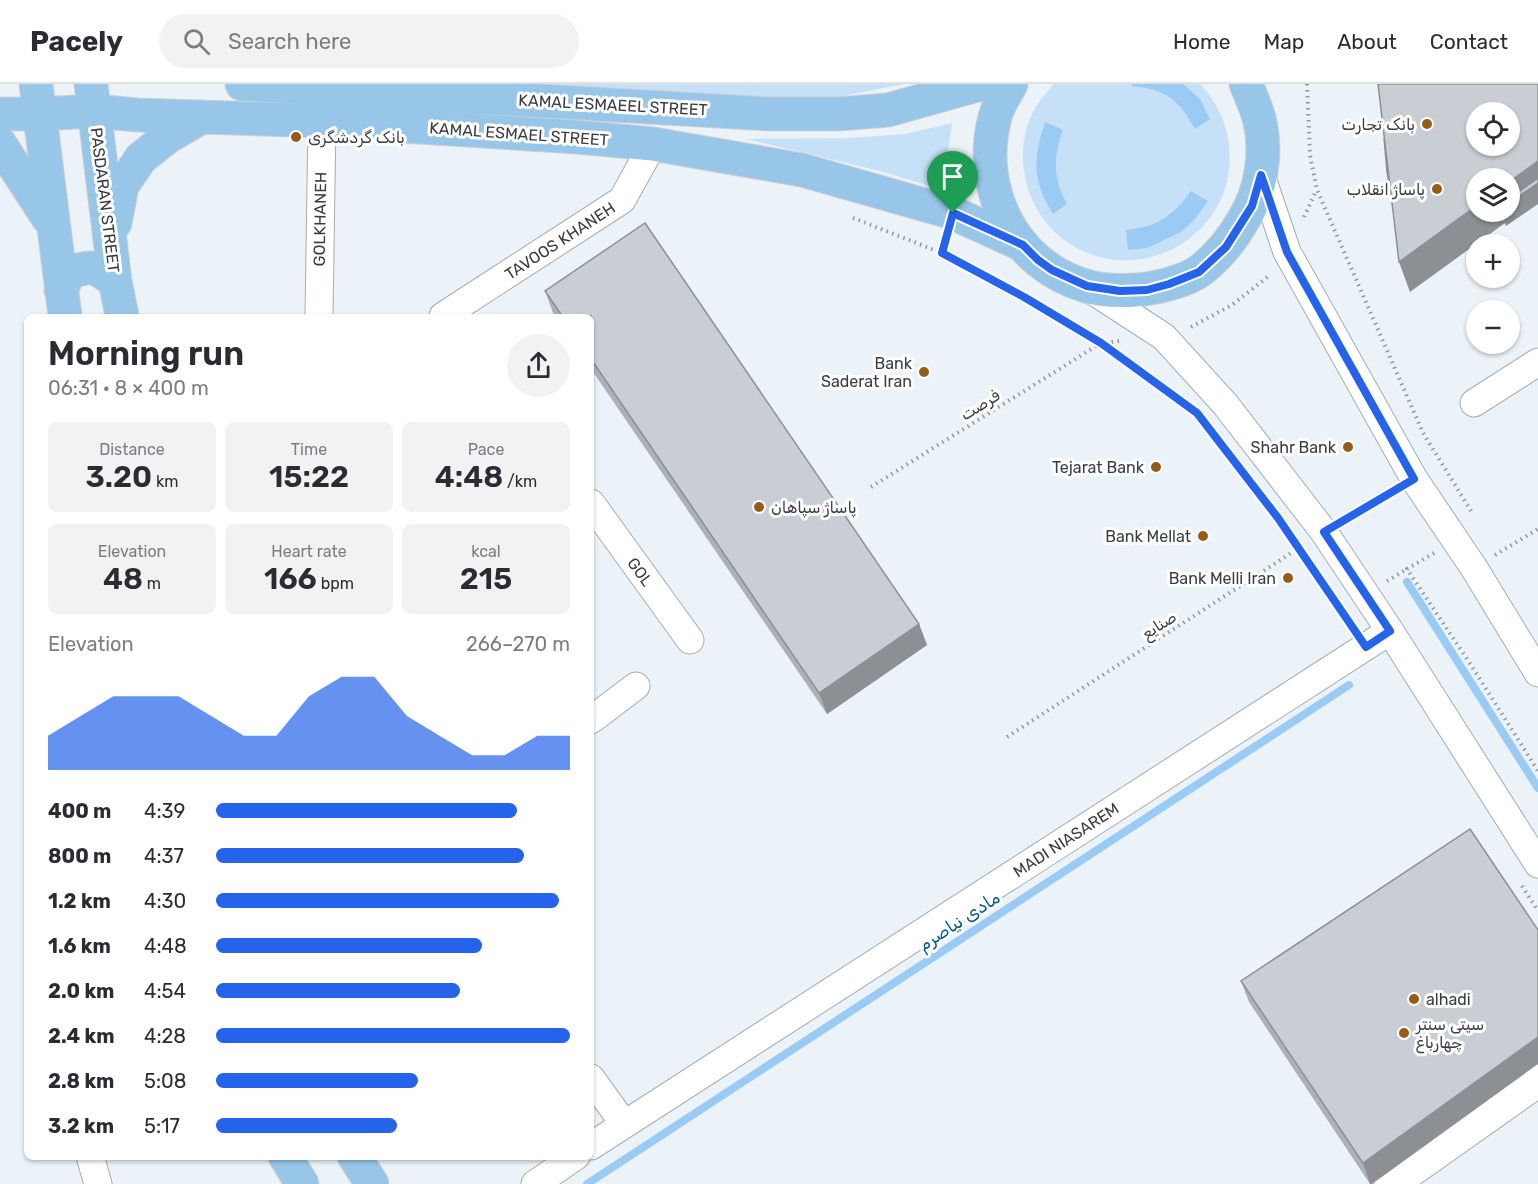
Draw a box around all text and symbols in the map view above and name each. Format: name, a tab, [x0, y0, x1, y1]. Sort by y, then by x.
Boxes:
search box	[159, 14, 579, 68]
text: Pacely	[30, 25, 123, 58]
icon: search	[180, 25, 213, 58]
text: Search here	[228, 28, 351, 55]
text: Home	[1173, 29, 1230, 54]
text: Map	[1263, 29, 1304, 54]
text: About	[1337, 29, 1397, 54]
text: Contact	[1430, 29, 1508, 54]
street label: KAMAL ESMAEEL STREET	[518, 91, 708, 119]
map controls	[1466, 102, 1520, 354]
button: locate	[1466, 102, 1520, 156]
place label: بانک تجارت	[1341, 115, 1415, 135]
marker: بانک تجارت	[1420, 117, 1434, 131]
street label: KAMAL ESMAEL STREET	[429, 118, 609, 150]
street label: PASDARAN STREET	[87, 126, 123, 274]
place label: بانک گردشگری	[308, 128, 405, 148]
marker: بانک گردشگری	[289, 130, 303, 144]
pin	[927, 151, 978, 213]
icon: arrive	[936, 160, 969, 193]
button: layers	[1466, 168, 1520, 222]
street label: GOLKHANEH	[310, 171, 330, 267]
place label: پاساژ انقلاب	[1346, 180, 1425, 200]
marker: پاساژ انقلاب	[1430, 182, 1444, 196]
street label: TAVOOS KHANEH	[501, 198, 619, 284]
button: +	[1466, 234, 1520, 288]
button: −	[1466, 300, 1520, 354]
text: Morning run	[48, 334, 244, 373]
button: share	[507, 334, 570, 397]
place label: Bank Saderat Iran	[821, 354, 913, 391]
marker: Bank Saderat Iran	[917, 365, 931, 379]
text: 06:31 · 8 × 400 m	[48, 376, 209, 400]
street label: فرصت	[957, 385, 1004, 425]
place label: Shahr Bank	[1251, 438, 1337, 457]
text: Distance	[99, 440, 165, 459]
text: Time	[291, 440, 327, 459]
text: Pace	[468, 440, 504, 459]
marker: Shahr Bank	[1341, 440, 1355, 454]
place label: Tejarat Bank	[1052, 458, 1145, 477]
text: 3.20	[85, 459, 152, 495]
text: 15:22	[269, 459, 349, 495]
text: 4:48	[435, 459, 503, 495]
marker: Tejarat Bank	[1149, 460, 1163, 474]
text: km	[152, 472, 179, 491]
text: /km	[503, 472, 537, 491]
place label: پاساژ سپاهان	[771, 498, 856, 518]
marker: پاساژ سپاهان	[752, 500, 766, 514]
place label: Bank Mellat	[1105, 527, 1191, 546]
marker: Bank Mellat	[1196, 529, 1210, 543]
text: Elevation	[98, 542, 166, 561]
text: Heart rate	[271, 542, 347, 561]
text: kcal	[471, 542, 501, 561]
street label: GOL	[623, 554, 657, 590]
text: 48	[103, 561, 143, 597]
text: 166	[264, 561, 317, 597]
text: 215	[460, 561, 512, 597]
place label: Bank Melli Iran	[1169, 569, 1276, 588]
marker: Bank Melli Iran	[1281, 571, 1295, 585]
text: m	[143, 574, 161, 593]
text: bpm	[317, 574, 354, 593]
street label: صنایع	[1138, 607, 1181, 645]
text: Elevation	[48, 632, 134, 656]
text: 266–270 m	[466, 632, 570, 656]
text: 400 m	[48, 799, 111, 823]
text: 4:39	[144, 799, 185, 823]
street label: MADI NIASAREM	[1010, 799, 1122, 881]
text: 800 m	[48, 844, 111, 868]
text: 4:37	[144, 844, 184, 868]
water label: مادی نیاصرم	[914, 886, 1004, 956]
text: 1.2 km	[48, 889, 111, 913]
text: 4:30	[144, 889, 186, 913]
text: 1.6 km	[48, 934, 111, 958]
text: 4:48	[144, 934, 187, 958]
text: 2.0 km	[48, 979, 114, 1003]
text: 4:54	[144, 979, 186, 1003]
place label: alhadi	[1426, 990, 1471, 1009]
marker: alhadi	[1407, 992, 1421, 1006]
place label: سیتی سنتر چهارباغ	[1415, 1015, 1484, 1054]
text: 2.4 km	[48, 1024, 114, 1048]
text: 4:28	[144, 1024, 186, 1048]
marker: سیتی سنتر چهارباغ	[1397, 1026, 1411, 1040]
text: 2.8 km	[48, 1069, 114, 1093]
text: 5:08	[144, 1069, 186, 1093]
text: 3.2 km	[48, 1114, 114, 1138]
text: 5:17	[144, 1114, 180, 1138]

